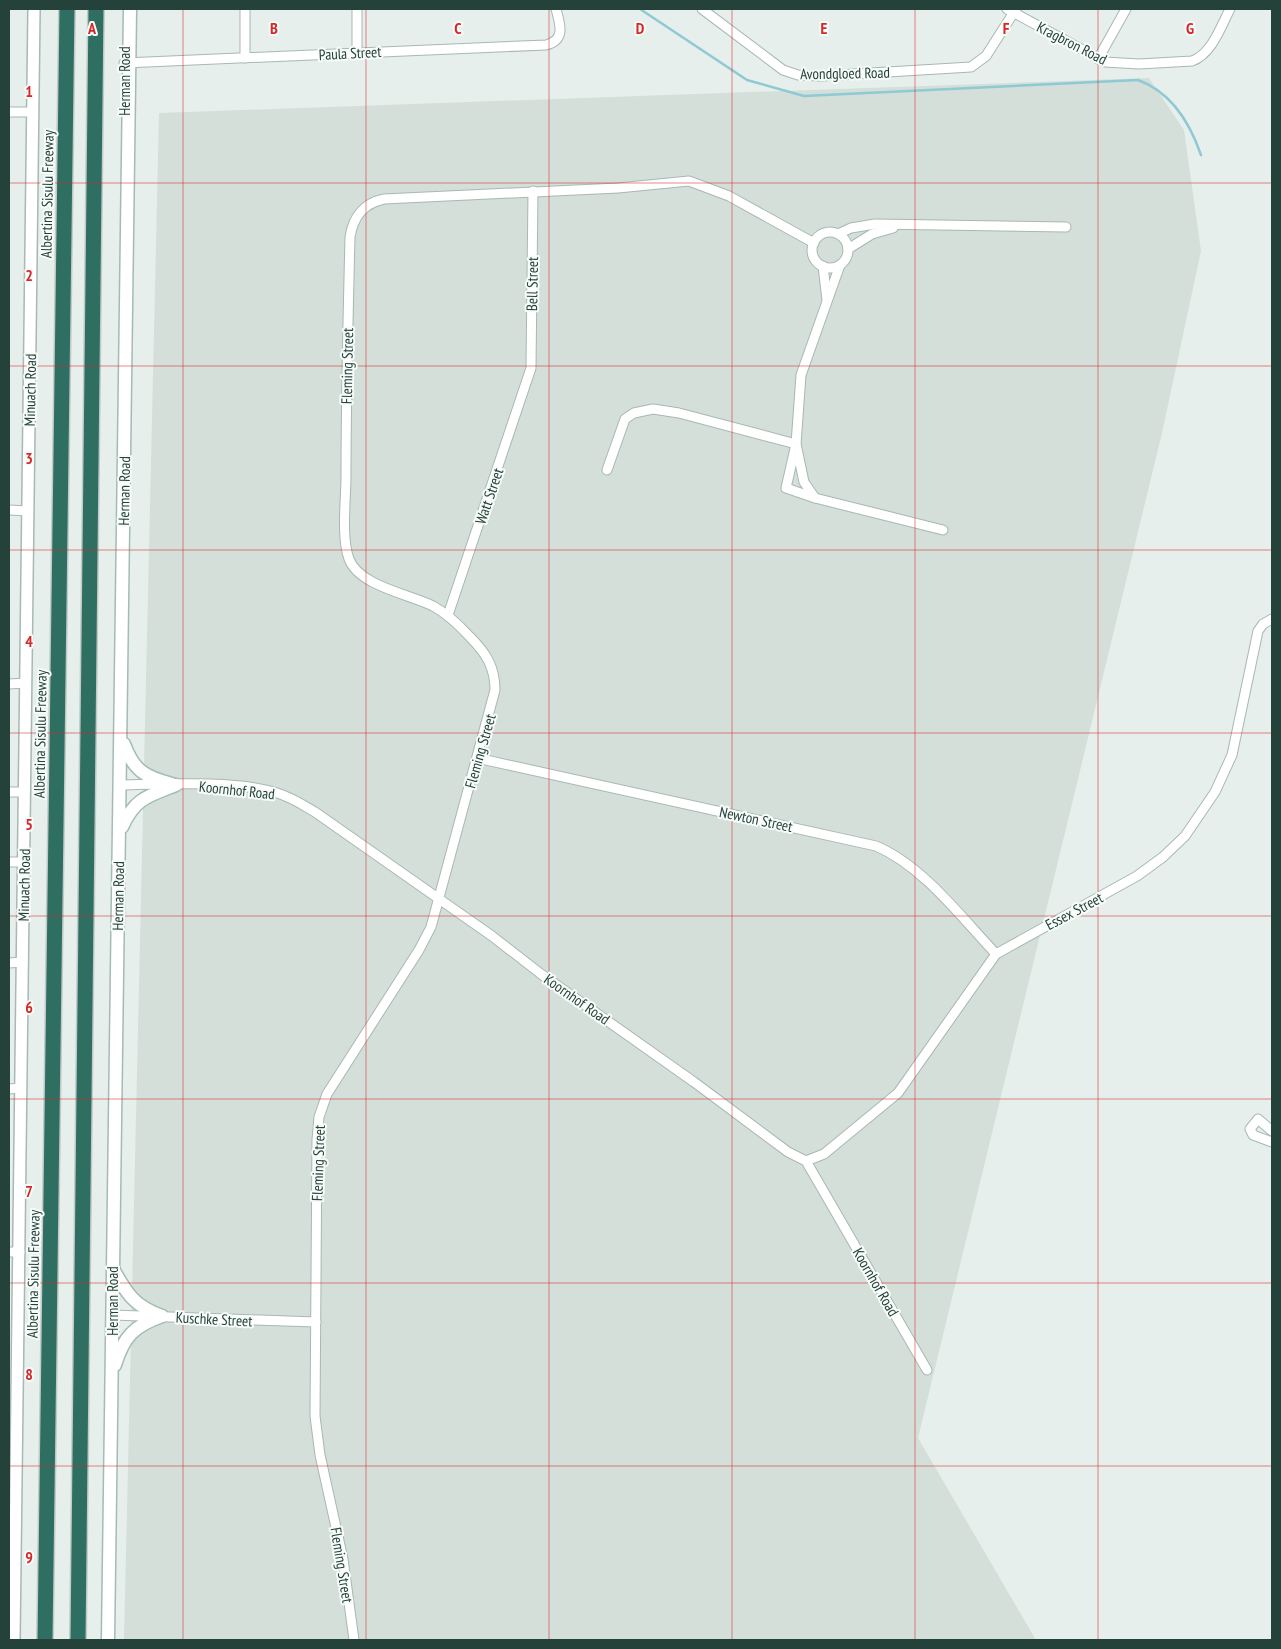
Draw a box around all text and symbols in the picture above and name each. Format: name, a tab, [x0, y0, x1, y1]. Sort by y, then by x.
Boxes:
street label: Kragbron Road	[1034, 17, 1110, 69]
text: A	[87, 18, 97, 38]
text: B	[270, 18, 278, 38]
text: C	[454, 18, 462, 38]
text: D	[636, 18, 645, 38]
text: E	[821, 18, 828, 38]
text: F	[1003, 18, 1010, 38]
text: G	[1186, 18, 1194, 38]
street label: Paula Street	[318, 42, 382, 64]
street label: Herman Road	[115, 46, 134, 116]
street label: Avondgloed Road	[800, 63, 890, 83]
text: 1	[25, 81, 33, 101]
street label: Albertina Sisulu Freeway	[36, 129, 58, 258]
street label: Bell Street	[522, 257, 542, 311]
text: 2	[25, 265, 33, 285]
street label: Fleming Street	[337, 328, 357, 404]
street label: Minuach Road	[20, 354, 40, 426]
text: 3	[25, 448, 33, 468]
street label: Herman Road	[114, 456, 134, 526]
street label: Watt Street	[471, 465, 507, 527]
text: 4	[25, 631, 33, 651]
street label: Albertina Sisulu Freeway	[29, 669, 51, 798]
street label: Fleming Street	[460, 712, 500, 790]
street label: Koornhof Road	[198, 777, 276, 803]
street label: Newton Street	[718, 802, 794, 836]
text: 5	[25, 814, 33, 834]
street label: Minuach Road	[14, 849, 34, 921]
street label: Herman Road	[108, 861, 128, 931]
street label: Essex Street	[1042, 888, 1106, 934]
street label: Koornhof Road	[540, 969, 614, 1029]
text: 6	[25, 997, 33, 1017]
street label: Fleming Street	[307, 1125, 329, 1201]
text: 7	[25, 1181, 33, 1201]
street label: Albertina Sisulu Freeway	[22, 1209, 44, 1338]
street label: Koornhof Road	[849, 1244, 903, 1320]
street label: Herman Road	[103, 1266, 122, 1336]
street label: Kuschke Street	[175, 1308, 253, 1330]
text: 8	[25, 1364, 33, 1384]
street label: Fleming Street	[327, 1526, 357, 1604]
text: 9	[25, 1547, 33, 1567]

